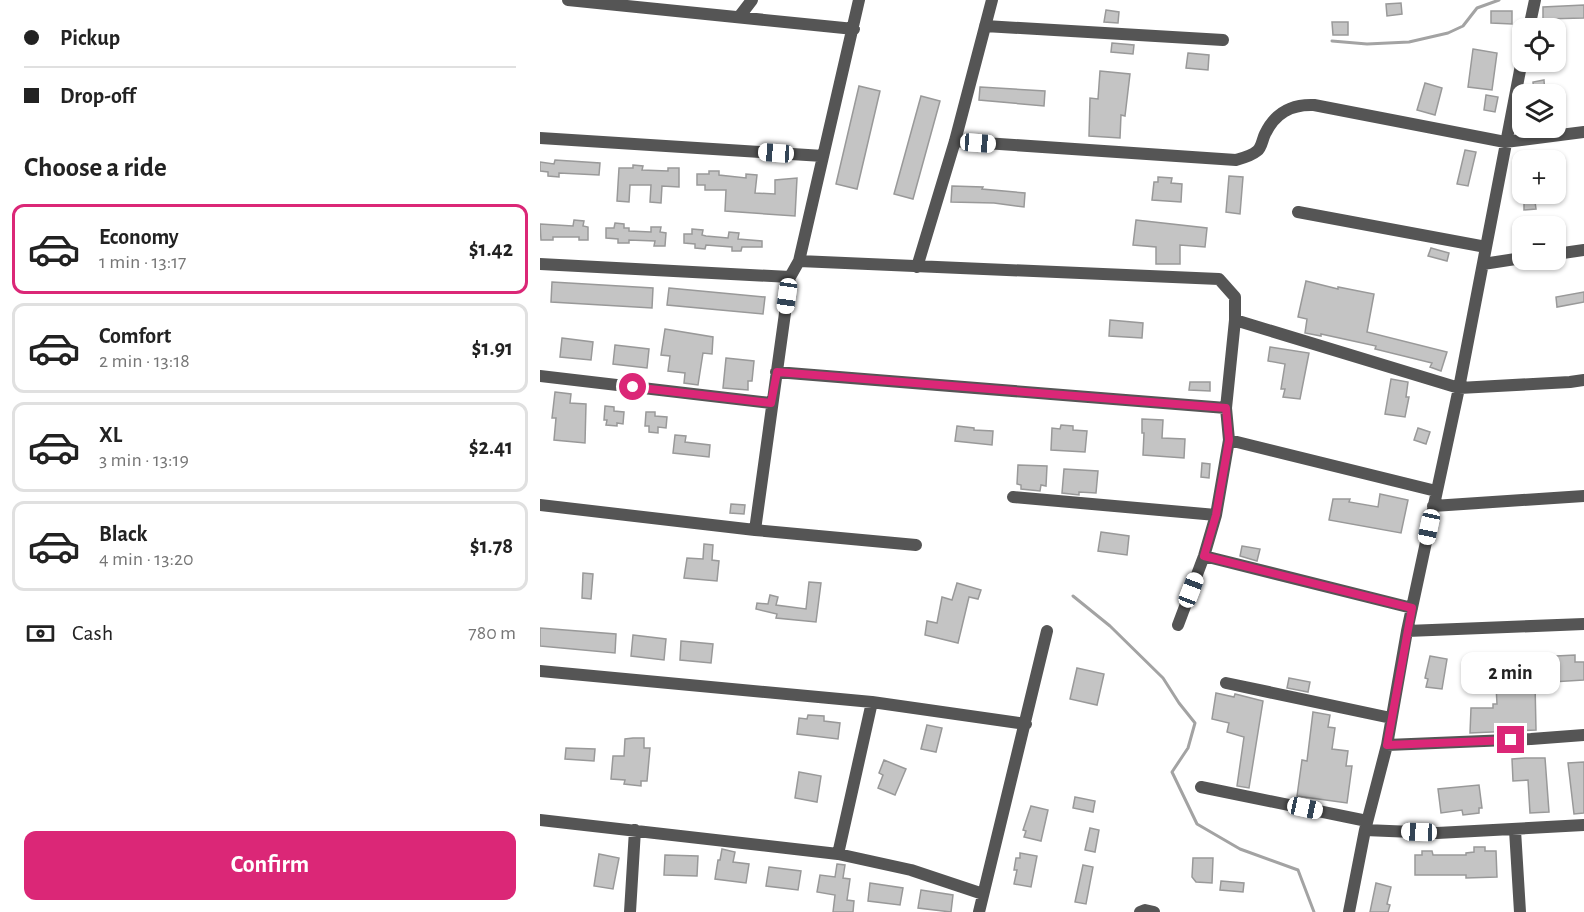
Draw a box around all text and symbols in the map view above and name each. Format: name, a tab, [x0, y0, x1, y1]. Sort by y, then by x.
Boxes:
map controls	[1512, 18, 1566, 270]
button: locate	[1512, 18, 1566, 72]
text: Pickup	[60, 27, 120, 49]
button: layers	[1512, 84, 1566, 138]
text: Drop-off	[60, 85, 136, 107]
car	[959, 133, 997, 153]
car	[757, 143, 795, 163]
button: +	[1512, 150, 1566, 204]
text: Choose a ride	[24, 154, 167, 181]
button: −	[1512, 216, 1566, 270]
icon: car	[27, 222, 81, 276]
text: Economy	[99, 226, 179, 248]
text: $1.42	[469, 238, 513, 260]
text: 1 min · 13:17	[99, 252, 186, 272]
car	[776, 277, 798, 315]
icon: car	[27, 321, 81, 375]
text: Comfort	[99, 325, 171, 347]
text: $1.91	[472, 337, 513, 359]
text: 2 min · 13:18	[99, 351, 190, 371]
route start	[619, 373, 646, 400]
icon: car	[27, 420, 81, 474]
text: XL	[99, 424, 122, 446]
text: $2.41	[469, 436, 513, 458]
text: 3 min · 13:19	[99, 450, 189, 470]
car	[1416, 508, 1442, 546]
icon: car	[27, 519, 81, 573]
text: Black	[99, 523, 147, 545]
text: $1.78	[470, 535, 513, 557]
text: 4 min · 13:20	[99, 549, 194, 569]
car	[1176, 570, 1206, 610]
icon: cash	[24, 617, 57, 650]
text: Cash	[72, 622, 113, 644]
text: 780 m	[468, 623, 516, 643]
callout: 2 min	[1462, 653, 1560, 695]
text: 2 min	[1488, 663, 1533, 683]
route end	[1497, 726, 1524, 753]
car	[1286, 795, 1324, 821]
car	[1401, 822, 1437, 842]
button: Confirm	[24, 831, 516, 900]

